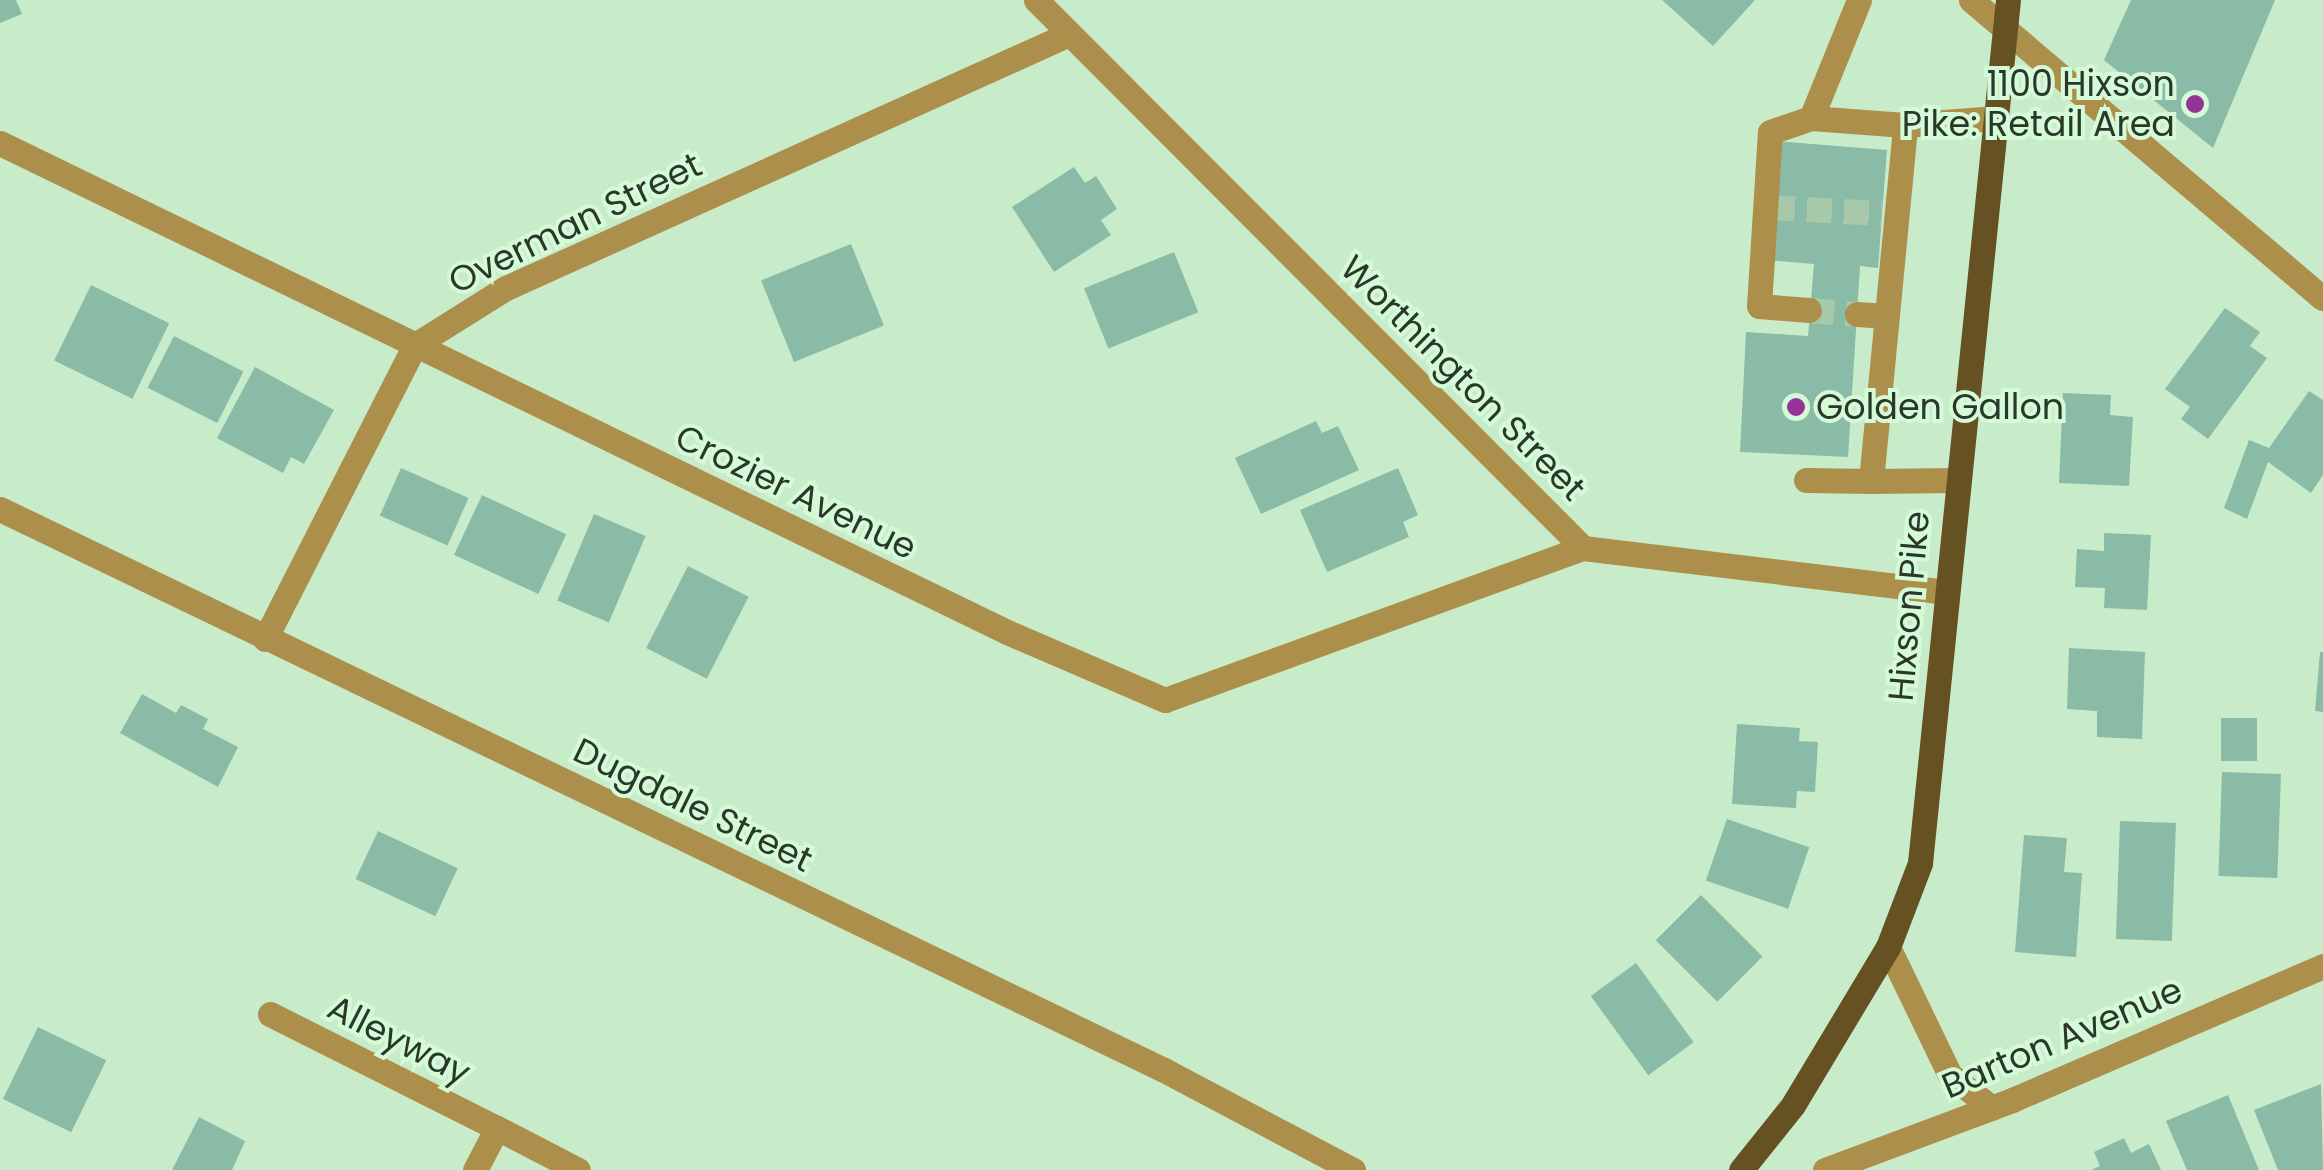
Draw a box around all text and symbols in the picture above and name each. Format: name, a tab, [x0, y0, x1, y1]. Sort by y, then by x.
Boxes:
place label: 1100 Hixson Pike: Retail Area	[1902, 63, 2175, 145]
marker: 1100 Hixson Pike: Retail Area	[2184, 93, 2206, 115]
street label: Overman Street	[442, 144, 708, 302]
street label: Worthington Street	[1332, 247, 1594, 509]
place label: Golden Gallon	[1816, 386, 2064, 428]
marker: Golden Gallon	[1785, 396, 1807, 418]
street label: Crozier Avenue	[669, 416, 923, 568]
street label: Hixson Pike	[1880, 509, 1938, 703]
street label: Dugdale Street	[567, 729, 819, 881]
street label: Barton Avenue	[1936, 969, 2188, 1107]
street label: Alleyway	[321, 986, 477, 1094]

